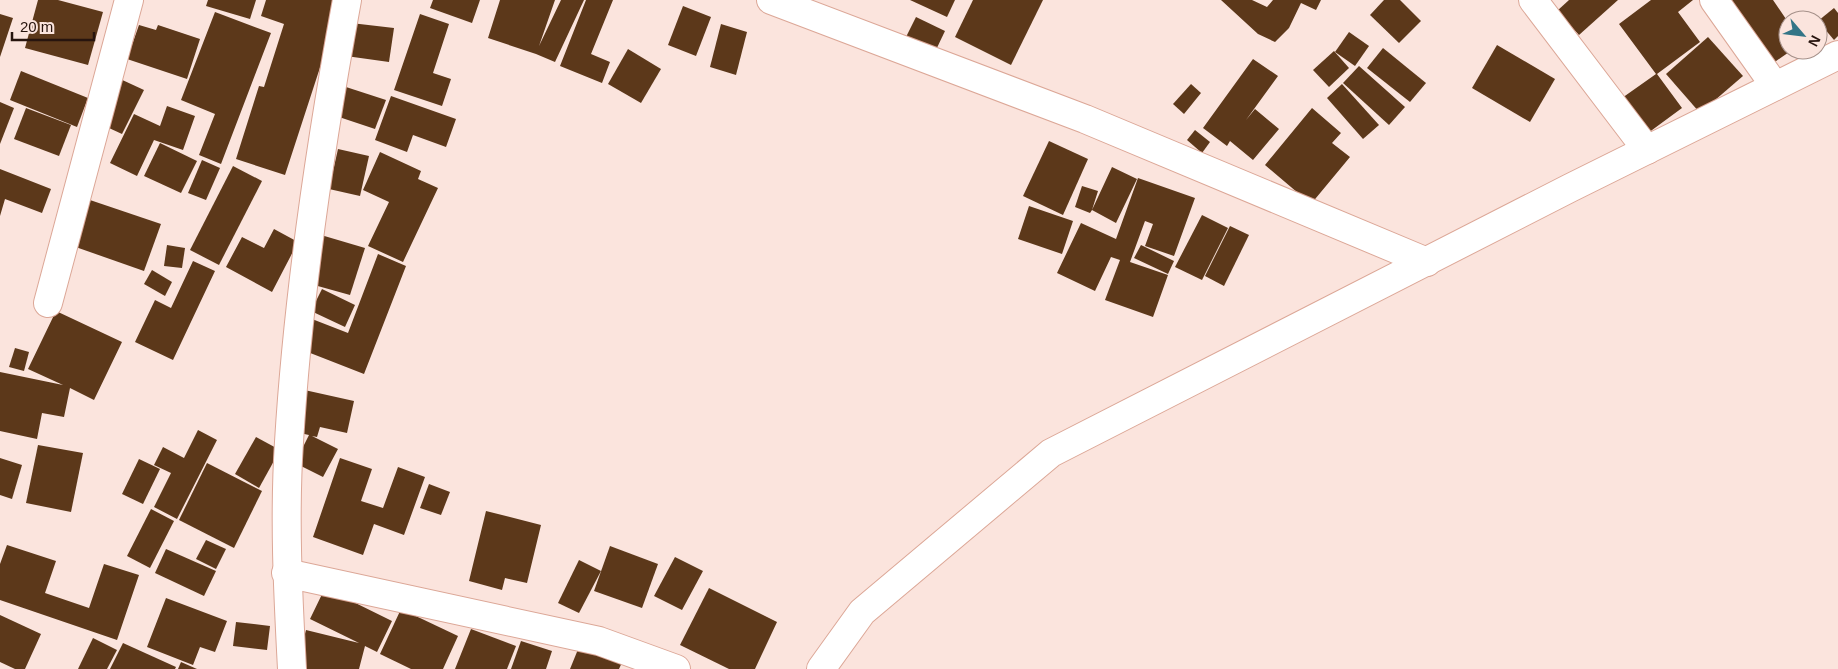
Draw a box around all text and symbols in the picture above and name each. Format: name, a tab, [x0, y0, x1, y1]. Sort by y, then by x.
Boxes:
scale bar	[12, 10, 95, 42]
north arrow	[1778, 10, 1828, 60]
text: 20 m	[20, 18, 53, 35]
text: N	[1805, 33, 1824, 49]

